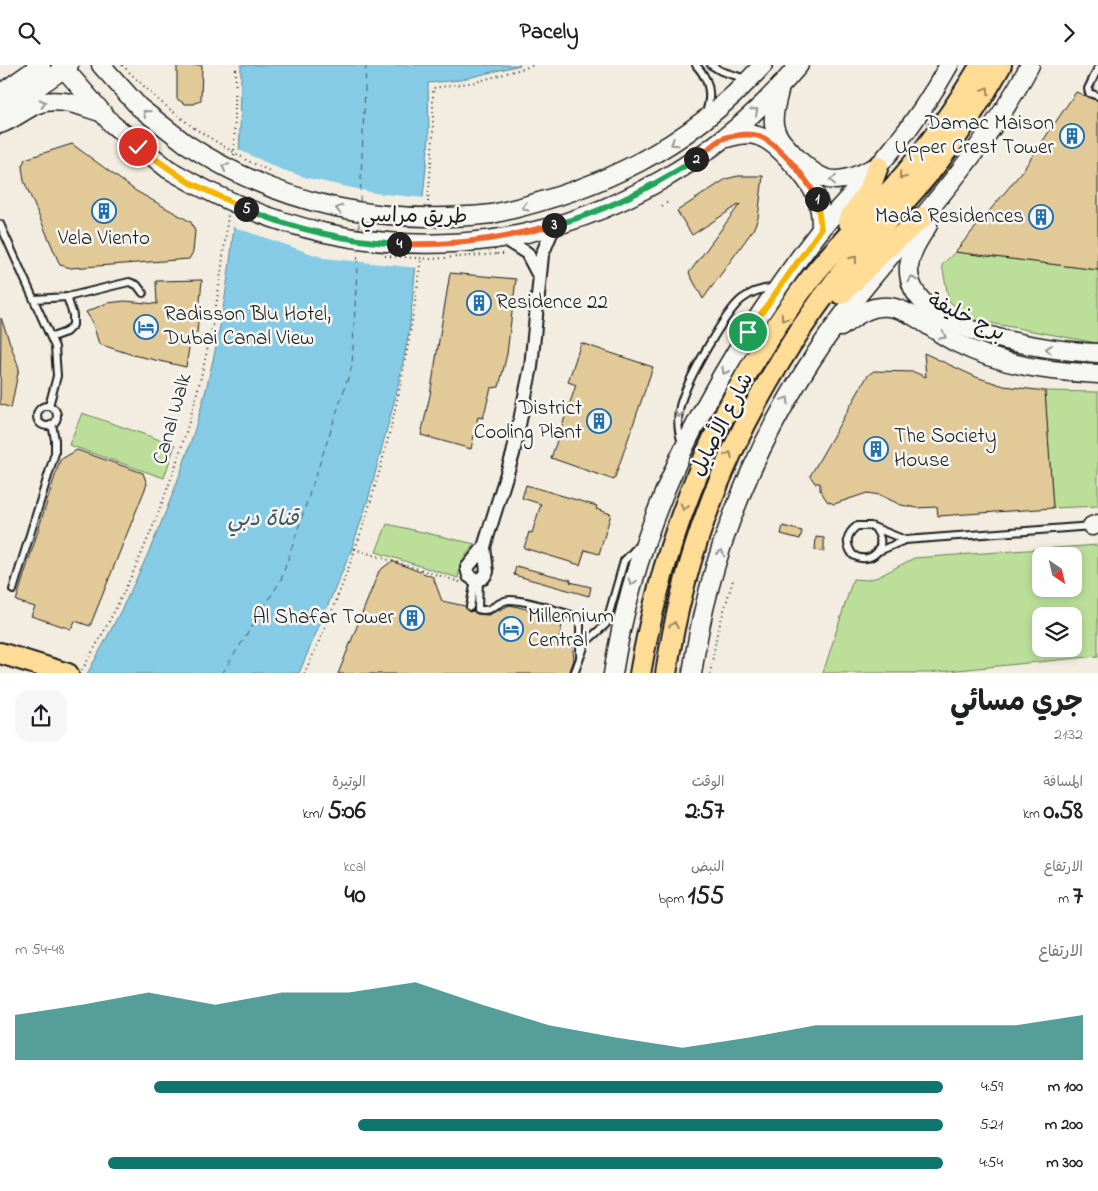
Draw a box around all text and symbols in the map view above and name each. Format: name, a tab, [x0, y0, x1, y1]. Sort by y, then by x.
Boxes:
text: Pacely	[520, 17, 578, 49]
icon: search	[15, 19, 43, 47]
icon: forward	[1055, 19, 1083, 47]
one-way arrow	[980, 87, 990, 96]
one-way arrow	[39, 98, 48, 109]
one-way arrow	[749, 108, 758, 117]
place label: Damac Maison Upper Crest Tower	[894, 109, 1054, 163]
one-way arrow	[143, 110, 152, 119]
building icon: Damac Maison Upper Crest Tower	[1059, 123, 1085, 149]
pin	[117, 126, 159, 168]
icon: check	[124, 133, 152, 161]
one-way arrow	[670, 137, 679, 146]
pin: 2	[684, 147, 708, 171]
text: 2	[693, 149, 700, 170]
one-way arrow	[221, 163, 230, 173]
one-way arrow	[899, 171, 908, 180]
one-way arrow	[828, 175, 836, 186]
pin: 1	[804, 187, 830, 211]
text: 1	[815, 189, 820, 210]
pin: 5	[234, 197, 258, 221]
building icon: Vela Viento	[91, 198, 117, 224]
text: 5	[242, 199, 251, 220]
street label: طريق مراسي	[360, 201, 468, 235]
one-way arrow	[522, 201, 530, 211]
place label: Mada Residences	[875, 202, 1024, 232]
one-way arrow	[334, 204, 343, 215]
building icon: Mada Residences	[1028, 204, 1054, 230]
pin: 3	[542, 213, 566, 237]
text: 3	[552, 215, 557, 236]
place label: Vela Viento	[57, 224, 150, 254]
pin: 4	[386, 231, 412, 257]
text: 4	[397, 234, 402, 255]
one-way arrow	[848, 256, 856, 265]
one-way arrow	[907, 275, 917, 284]
street label: برج خليفة	[922, 286, 1010, 350]
place label: Residence 22	[496, 288, 608, 318]
building icon: Residence 22	[466, 290, 492, 316]
place label: Radisson Blu Hotel, Dubai Canal View	[163, 300, 331, 354]
pin	[727, 311, 769, 353]
one-way arrow	[780, 312, 790, 321]
hotel icon: Radisson Blu Hotel, Dubai Canal View	[133, 314, 159, 340]
icon: arrive	[734, 318, 762, 346]
one-way arrow	[938, 330, 947, 340]
one-way arrow	[1045, 344, 1053, 355]
one-way arrow	[721, 366, 731, 375]
street label: شارع الأصايل	[683, 367, 762, 482]
street label: Canal Walk	[146, 369, 201, 468]
place label: District Cooling Plant	[474, 394, 582, 450]
one-way arrow	[780, 397, 790, 406]
building icon: District Cooling Plant	[586, 408, 612, 434]
one-way arrow	[674, 411, 685, 419]
place label: The Society House	[894, 422, 996, 476]
building icon: The Society House	[863, 436, 889, 462]
one-way arrow	[723, 451, 733, 460]
one-way arrow	[680, 503, 690, 511]
water label: قناة دبي	[228, 504, 300, 537]
north arrow	[1032, 547, 1082, 597]
map controls	[1032, 547, 1082, 657]
one-way arrow	[715, 549, 725, 558]
one-way arrow	[627, 578, 638, 586]
place label: Millennium Central	[528, 602, 614, 656]
place label: Al Shafar Tower	[253, 603, 394, 633]
building icon: Al Shafar Tower	[399, 605, 425, 631]
button: layers	[1032, 607, 1082, 657]
hotel icon: Millennium Central	[498, 616, 524, 642]
one-way arrow	[668, 621, 678, 630]
text: جري مسائي	[950, 683, 1083, 724]
button: share	[15, 690, 67, 742]
text: 21:32	[1054, 723, 1083, 747]
text: الوتيرة	[332, 772, 366, 793]
text: الوقت	[692, 772, 724, 793]
text: المسافة	[1043, 772, 1083, 793]
text: 5:06	[327, 794, 366, 830]
text: 2:57	[685, 794, 724, 830]
text: 0.58	[1043, 794, 1083, 830]
text: /km	[303, 804, 327, 825]
text: km	[1023, 804, 1043, 825]
text: kcal	[343, 857, 366, 878]
text: النبض	[691, 857, 724, 878]
text: الارتفاع	[1044, 857, 1083, 878]
text: 40	[345, 878, 366, 914]
text: 155	[688, 879, 724, 915]
text: 7	[1073, 879, 1083, 915]
text: bpm	[658, 889, 688, 910]
text: m	[1058, 889, 1073, 910]
text: 48–54 m	[15, 938, 64, 962]
text: الارتفاع	[1038, 940, 1083, 964]
text: 4:59	[981, 1075, 1003, 1099]
text: 100 m	[1048, 1075, 1083, 1099]
text: 5:21	[979, 1113, 1003, 1137]
text: 200 m	[1045, 1113, 1083, 1137]
text: 4:54	[979, 1151, 1003, 1175]
text: 300 m	[1046, 1151, 1083, 1175]

